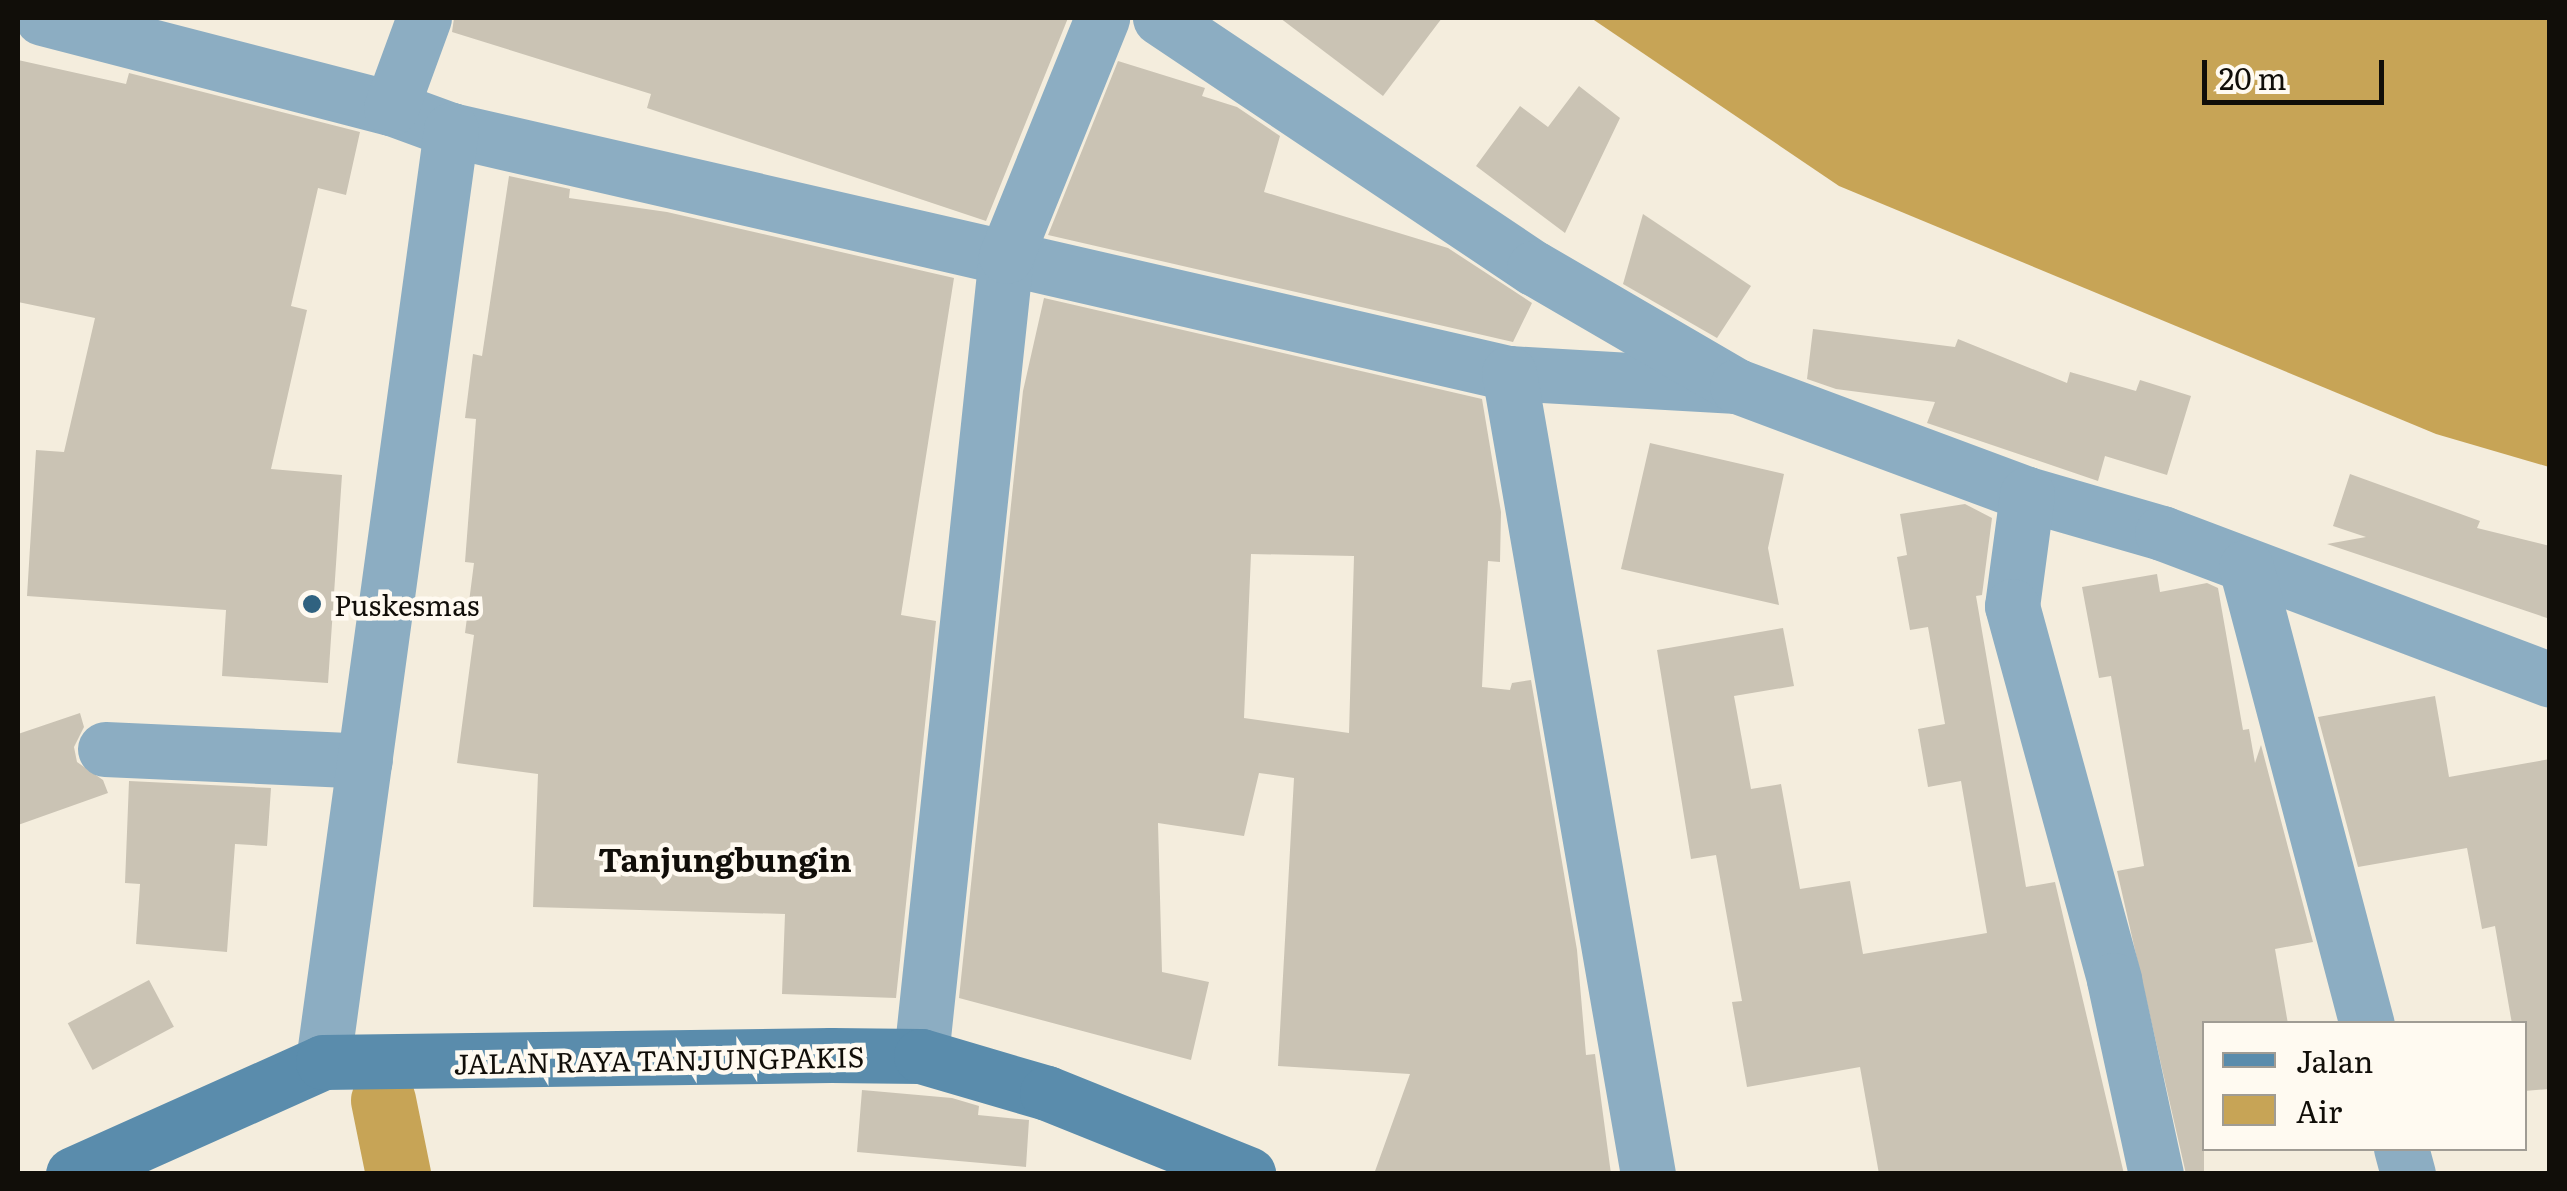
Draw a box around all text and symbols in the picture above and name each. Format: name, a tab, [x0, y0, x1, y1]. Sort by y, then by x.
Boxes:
scale bar	[2207, 40, 2390, 102]
text: 20 m	[2219, 55, 2287, 99]
place label: Puskesmas	[334, 587, 479, 621]
marker: Puskesmas	[299, 591, 325, 617]
district label: Tanjungbungin	[598, 839, 852, 877]
legend	[2202, 1021, 2527, 1151]
text: Jalan	[2296, 1038, 2373, 1082]
street label: JALAN RAYA TANJUNGPAKIS	[453, 1039, 865, 1079]
text: Air	[2296, 1088, 2342, 1132]

